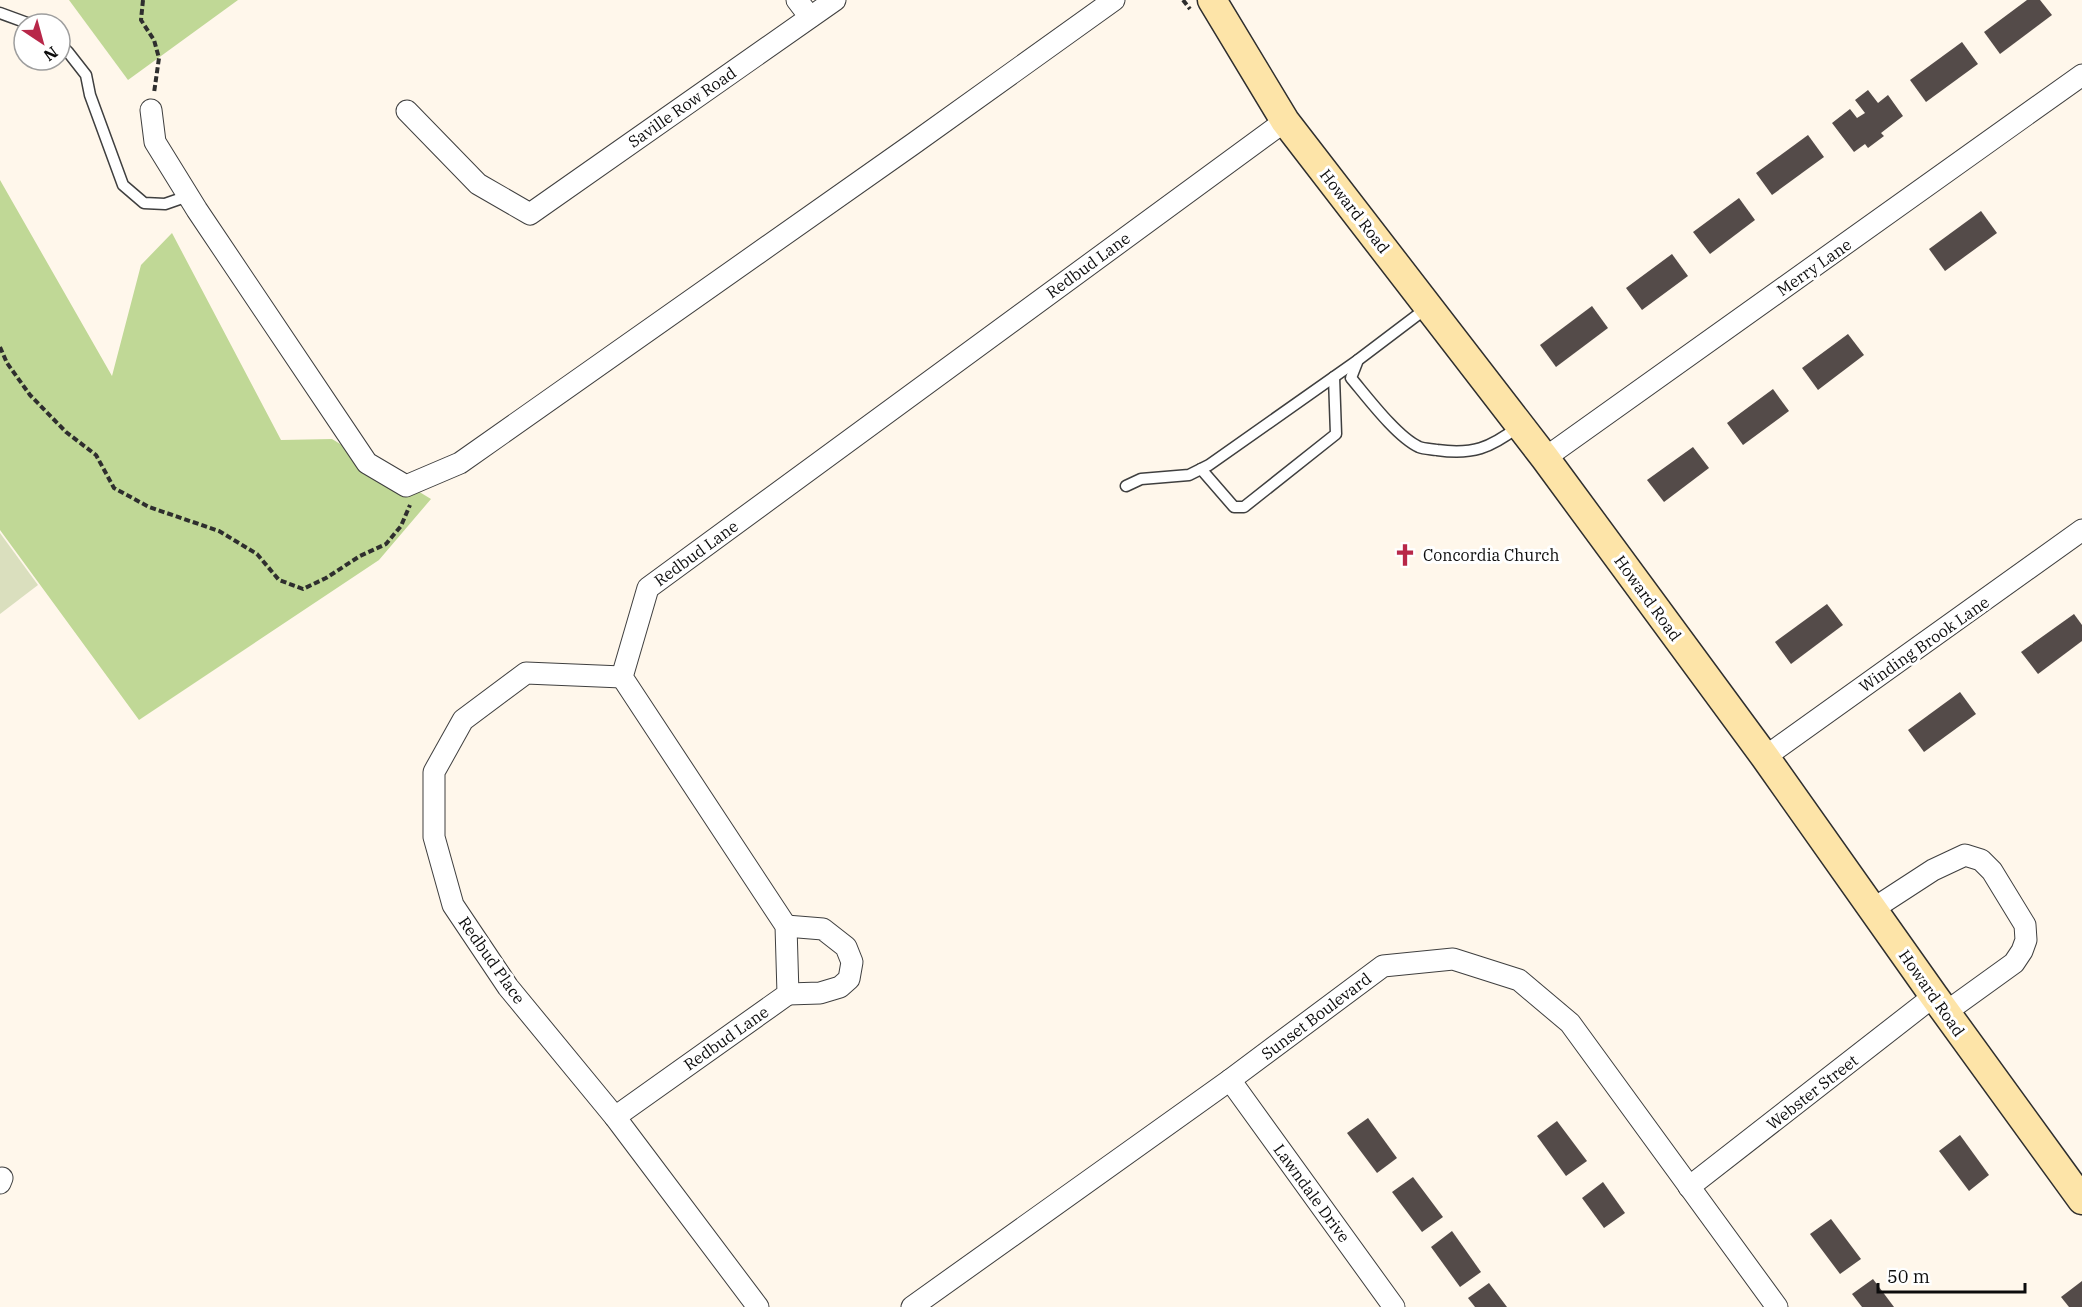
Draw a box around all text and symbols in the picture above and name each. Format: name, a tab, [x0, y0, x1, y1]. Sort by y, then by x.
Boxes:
north arrow	[12, 12, 72, 72]
text: N	[40, 42, 62, 66]
street label: Saville Row Road	[624, 62, 740, 152]
street label: Howard Road	[1316, 165, 1394, 257]
street label: Redbud Lane	[1042, 228, 1134, 302]
street label: Merry Lane	[1773, 234, 1855, 300]
street label: Redbud Lane	[650, 516, 742, 590]
church icon: Concordia Church	[1392, 542, 1418, 568]
place label: Concordia Church	[1423, 545, 1560, 565]
street label: Howard Road	[1610, 551, 1686, 645]
street label: Winding Brook Lane	[1855, 592, 1993, 696]
street label: Redbud Place	[455, 912, 529, 1008]
street label: Howard Road	[1895, 946, 1969, 1040]
street label: Sunset Boulevard	[1257, 968, 1375, 1064]
street label: Redbud Lane	[680, 1001, 772, 1075]
street label: Webster Street	[1762, 1050, 1862, 1134]
street label: Lawndale Drive	[1270, 1140, 1354, 1246]
scale bar	[1878, 1256, 2025, 1294]
text: 50 m	[1887, 1265, 1930, 1288]

